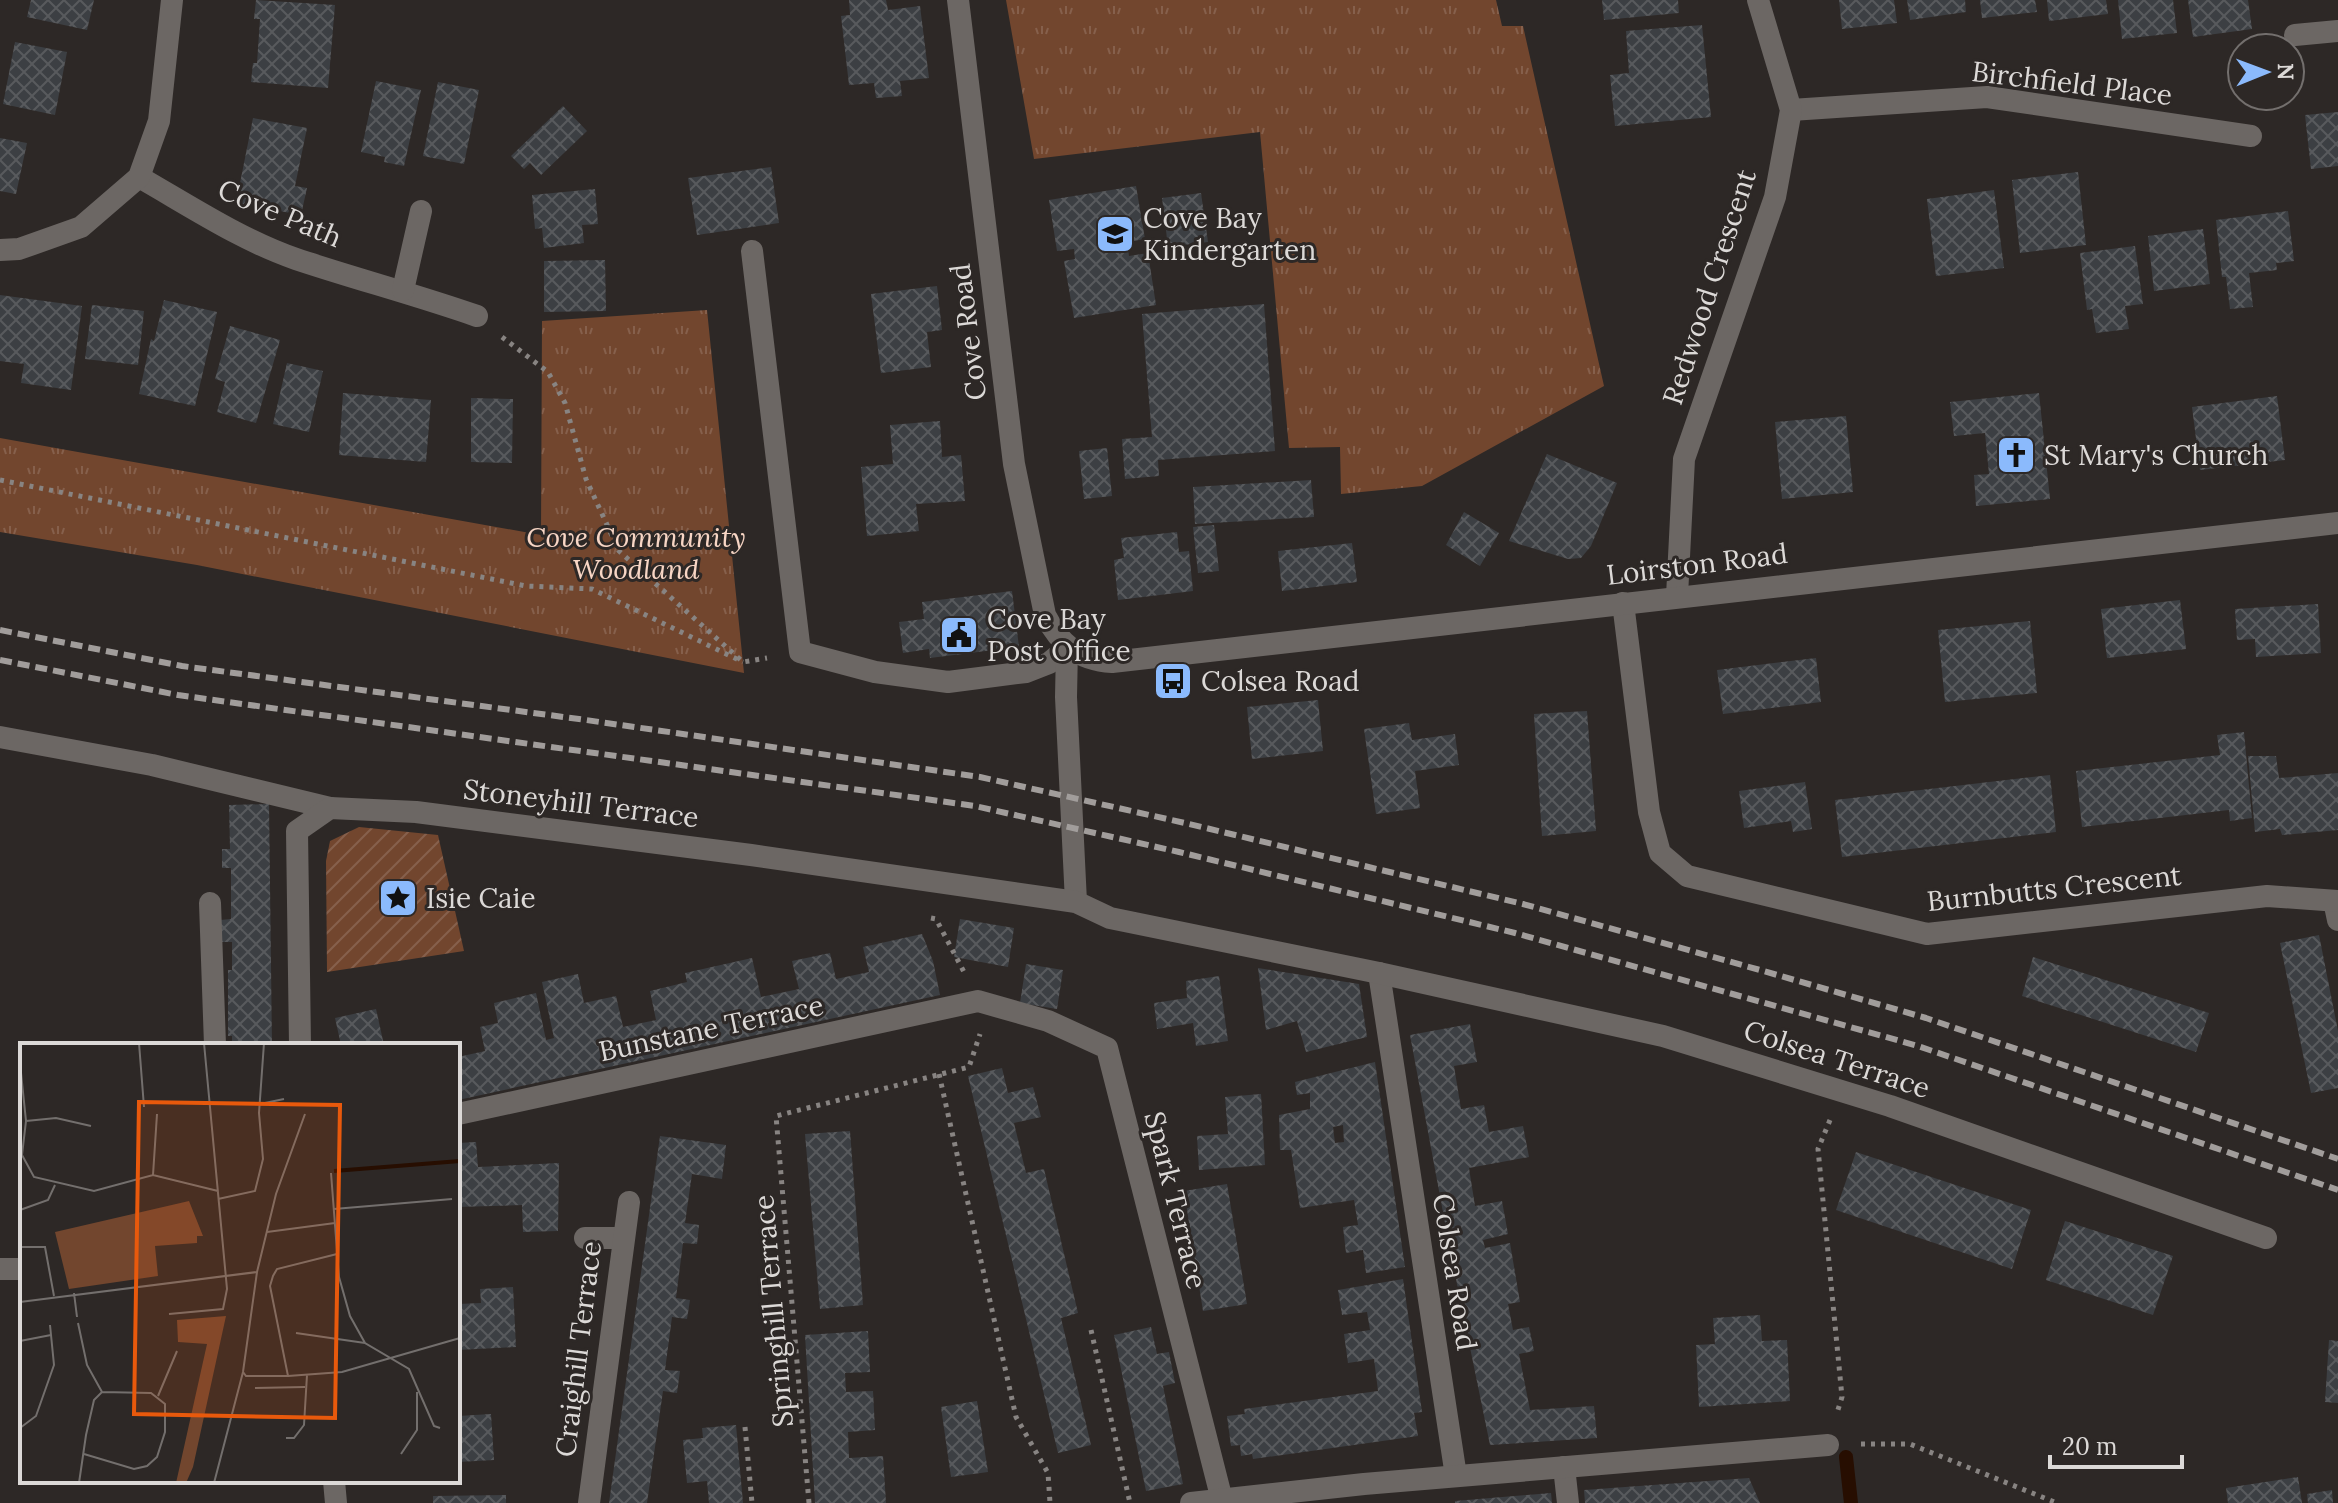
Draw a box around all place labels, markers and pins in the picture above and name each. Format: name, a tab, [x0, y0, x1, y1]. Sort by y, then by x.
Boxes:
place label: Cove Bay Kindergarten	[1143, 200, 1316, 268]
school or university icon: Cove Bay Kindergarten	[1094, 213, 1136, 255]
church icon: St Mary's Church	[1995, 434, 2037, 476]
place label: St Mary's Church	[2044, 437, 2268, 473]
place label: Cove Bay Post Office	[987, 601, 1131, 669]
public building icon: Cove Bay Post Office	[938, 614, 980, 656]
bus stop icon: Colsea Road	[1152, 660, 1194, 702]
place label: Colsea Road	[1201, 663, 1359, 699]
place icon: Isie Caie	[377, 877, 419, 919]
place label: Isie Caie	[426, 880, 536, 916]

